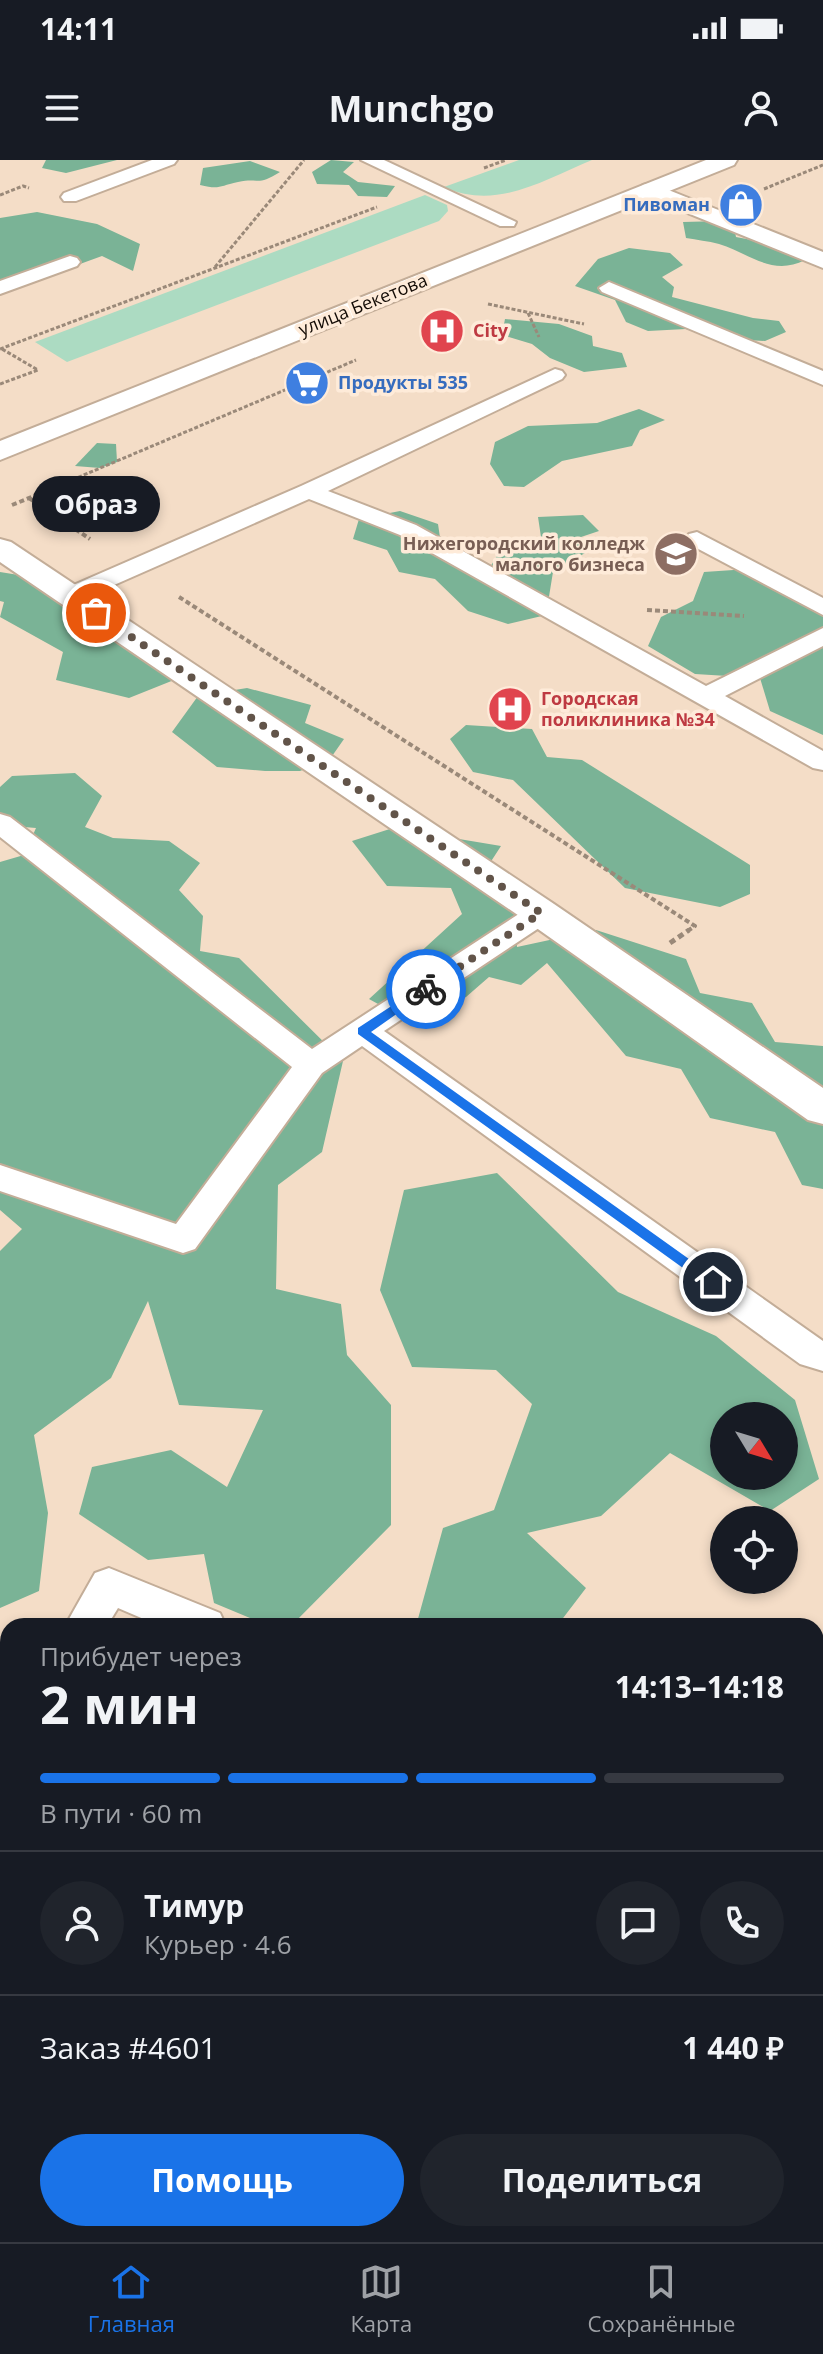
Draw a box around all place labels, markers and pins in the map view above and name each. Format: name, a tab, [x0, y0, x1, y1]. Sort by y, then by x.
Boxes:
shop icon: Пивоман	[717, 181, 765, 229]
place label: Пивоман	[623, 192, 710, 216]
hospital icon: City	[418, 307, 466, 355]
place label: City	[473, 318, 509, 342]
supermarket icon: Продукты 535	[283, 359, 331, 407]
place label: Продукты 535	[338, 370, 468, 394]
callout: Образ	[32, 477, 160, 533]
school or university icon: Нижегородский колледж малого бизнеса	[652, 530, 700, 578]
place label: Нижегородский колледж малого бизнеса	[403, 531, 645, 576]
pin	[62, 579, 130, 647]
hospital icon: Городская поликлиника №34	[486, 685, 534, 733]
place label: Городская поликлиника №34	[541, 686, 715, 731]
pin	[679, 1248, 747, 1316]

